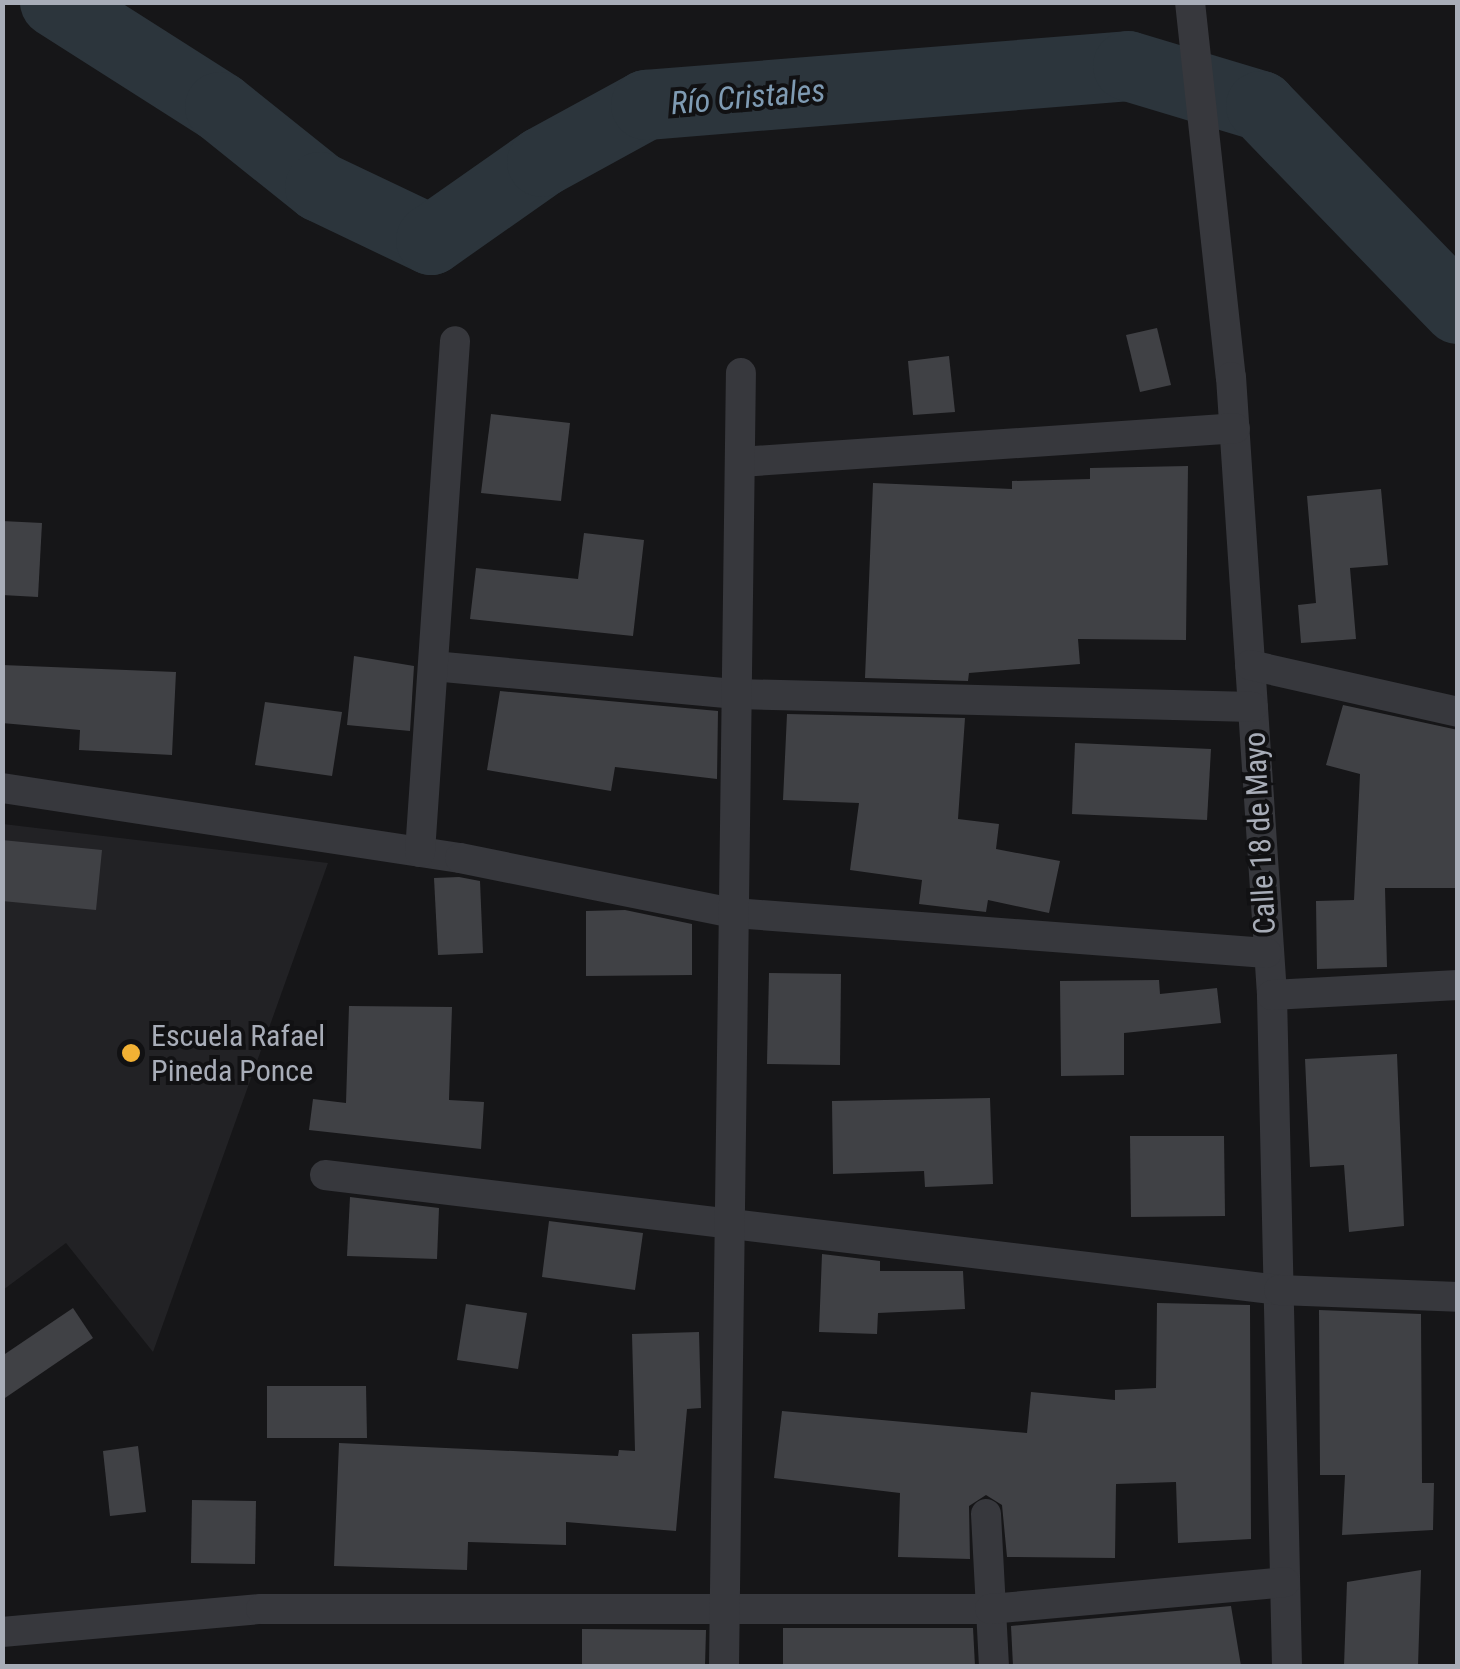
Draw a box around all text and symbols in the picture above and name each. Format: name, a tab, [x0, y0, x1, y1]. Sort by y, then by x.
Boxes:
water label: Río Cristales	[669, 71, 827, 123]
street label: Calle 18 de Mayo	[1237, 731, 1283, 935]
place label: Escuela Rafael Pineda Ponce	[151, 1018, 325, 1088]
marker: Escuela Rafael Pineda Ponce	[120, 1042, 142, 1064]

